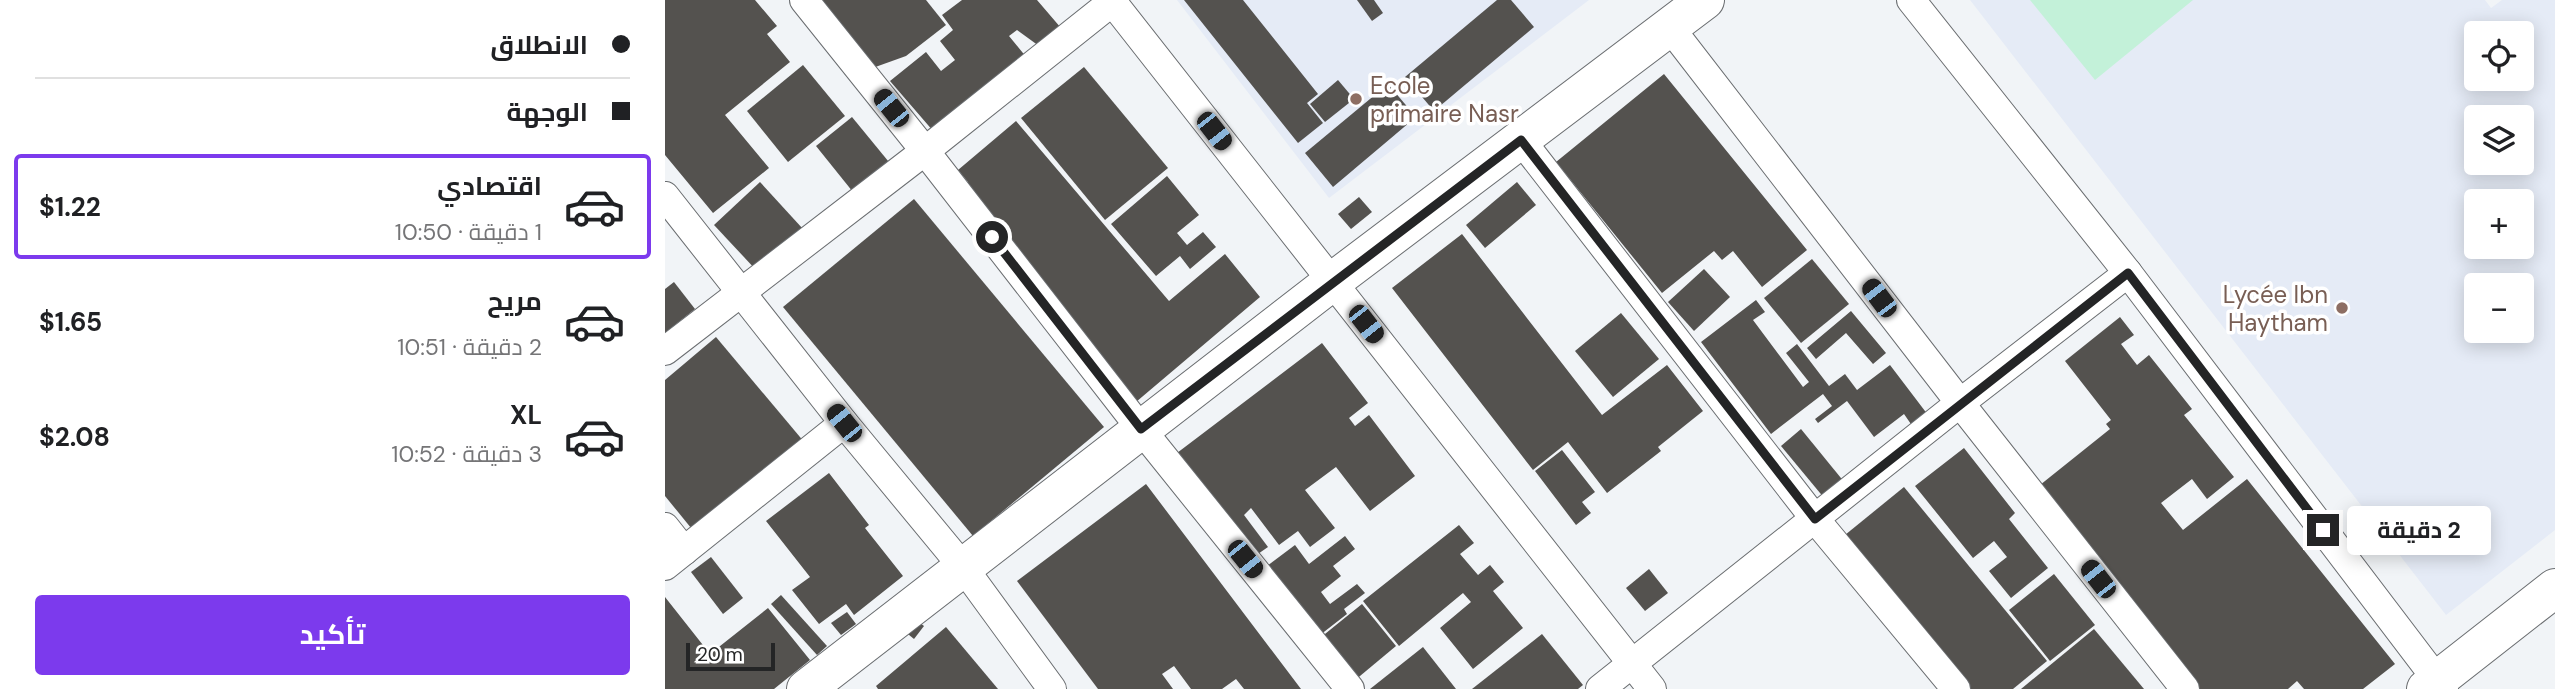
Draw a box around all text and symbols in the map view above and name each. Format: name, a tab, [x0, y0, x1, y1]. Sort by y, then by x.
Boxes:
map controls	[2464, 21, 2534, 343]
button: locate	[2464, 21, 2534, 91]
text: الانطلاق	[490, 28, 588, 62]
place label: Ecole primaire Nasr	[1370, 70, 1519, 129]
car	[870, 85, 913, 131]
marker: Ecole primaire Nasr	[1348, 91, 1364, 107]
text: الوجهة	[507, 95, 588, 129]
button: layers	[2464, 105, 2534, 175]
car	[1193, 108, 1236, 154]
text: اقتصادي	[437, 169, 542, 203]
icon: car	[563, 175, 626, 238]
button: +	[2464, 189, 2534, 259]
text: $1.22	[39, 190, 101, 224]
text: 1 دقيقة · 10:50	[395, 217, 542, 247]
route start	[976, 221, 1008, 253]
button: −	[2464, 273, 2534, 343]
car	[1858, 275, 1901, 321]
place label: Lycée Ibn Haytham	[2223, 279, 2328, 338]
text: مريح	[487, 284, 542, 318]
icon: car	[563, 290, 626, 353]
marker: Lycée Ibn Haytham	[2334, 300, 2350, 316]
car	[1345, 301, 1388, 347]
text: $1.65	[39, 305, 102, 339]
text: 2 دقيقة · 10:51	[397, 332, 542, 362]
text: XL	[510, 398, 542, 432]
car	[823, 400, 866, 446]
icon: car	[563, 405, 626, 468]
text: $2.08	[39, 420, 110, 454]
text: 3 دقيقة · 10:52	[391, 439, 542, 469]
callout: 2 دقيقة	[2347, 505, 2491, 554]
route end	[2307, 514, 2339, 546]
text: 2 دقيقة	[2377, 515, 2461, 545]
car	[1224, 536, 1267, 582]
car	[2077, 556, 2120, 602]
button: تأكيد	[35, 595, 630, 675]
scale bar	[686, 640, 775, 672]
text: 20 m	[697, 642, 743, 667]

